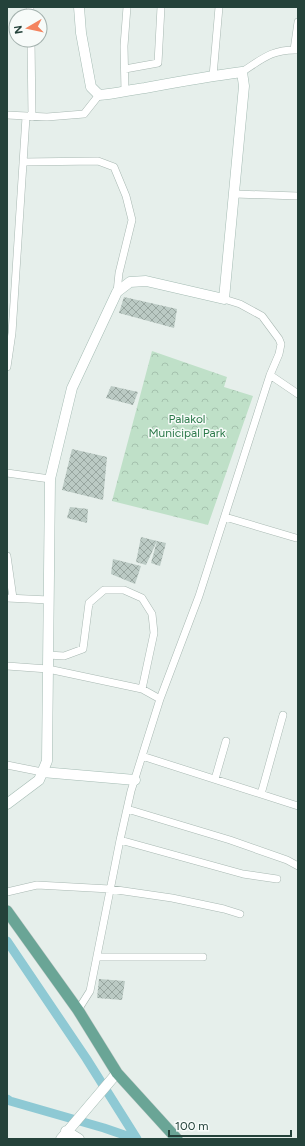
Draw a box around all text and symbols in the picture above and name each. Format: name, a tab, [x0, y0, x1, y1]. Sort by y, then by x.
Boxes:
north arrow	[8, 8, 48, 48]
text: N	[12, 24, 26, 35]
park label: Palakol Municipal Park	[148, 412, 226, 440]
scale bar	[169, 1112, 291, 1138]
text: 100 m	[175, 1119, 209, 1133]

